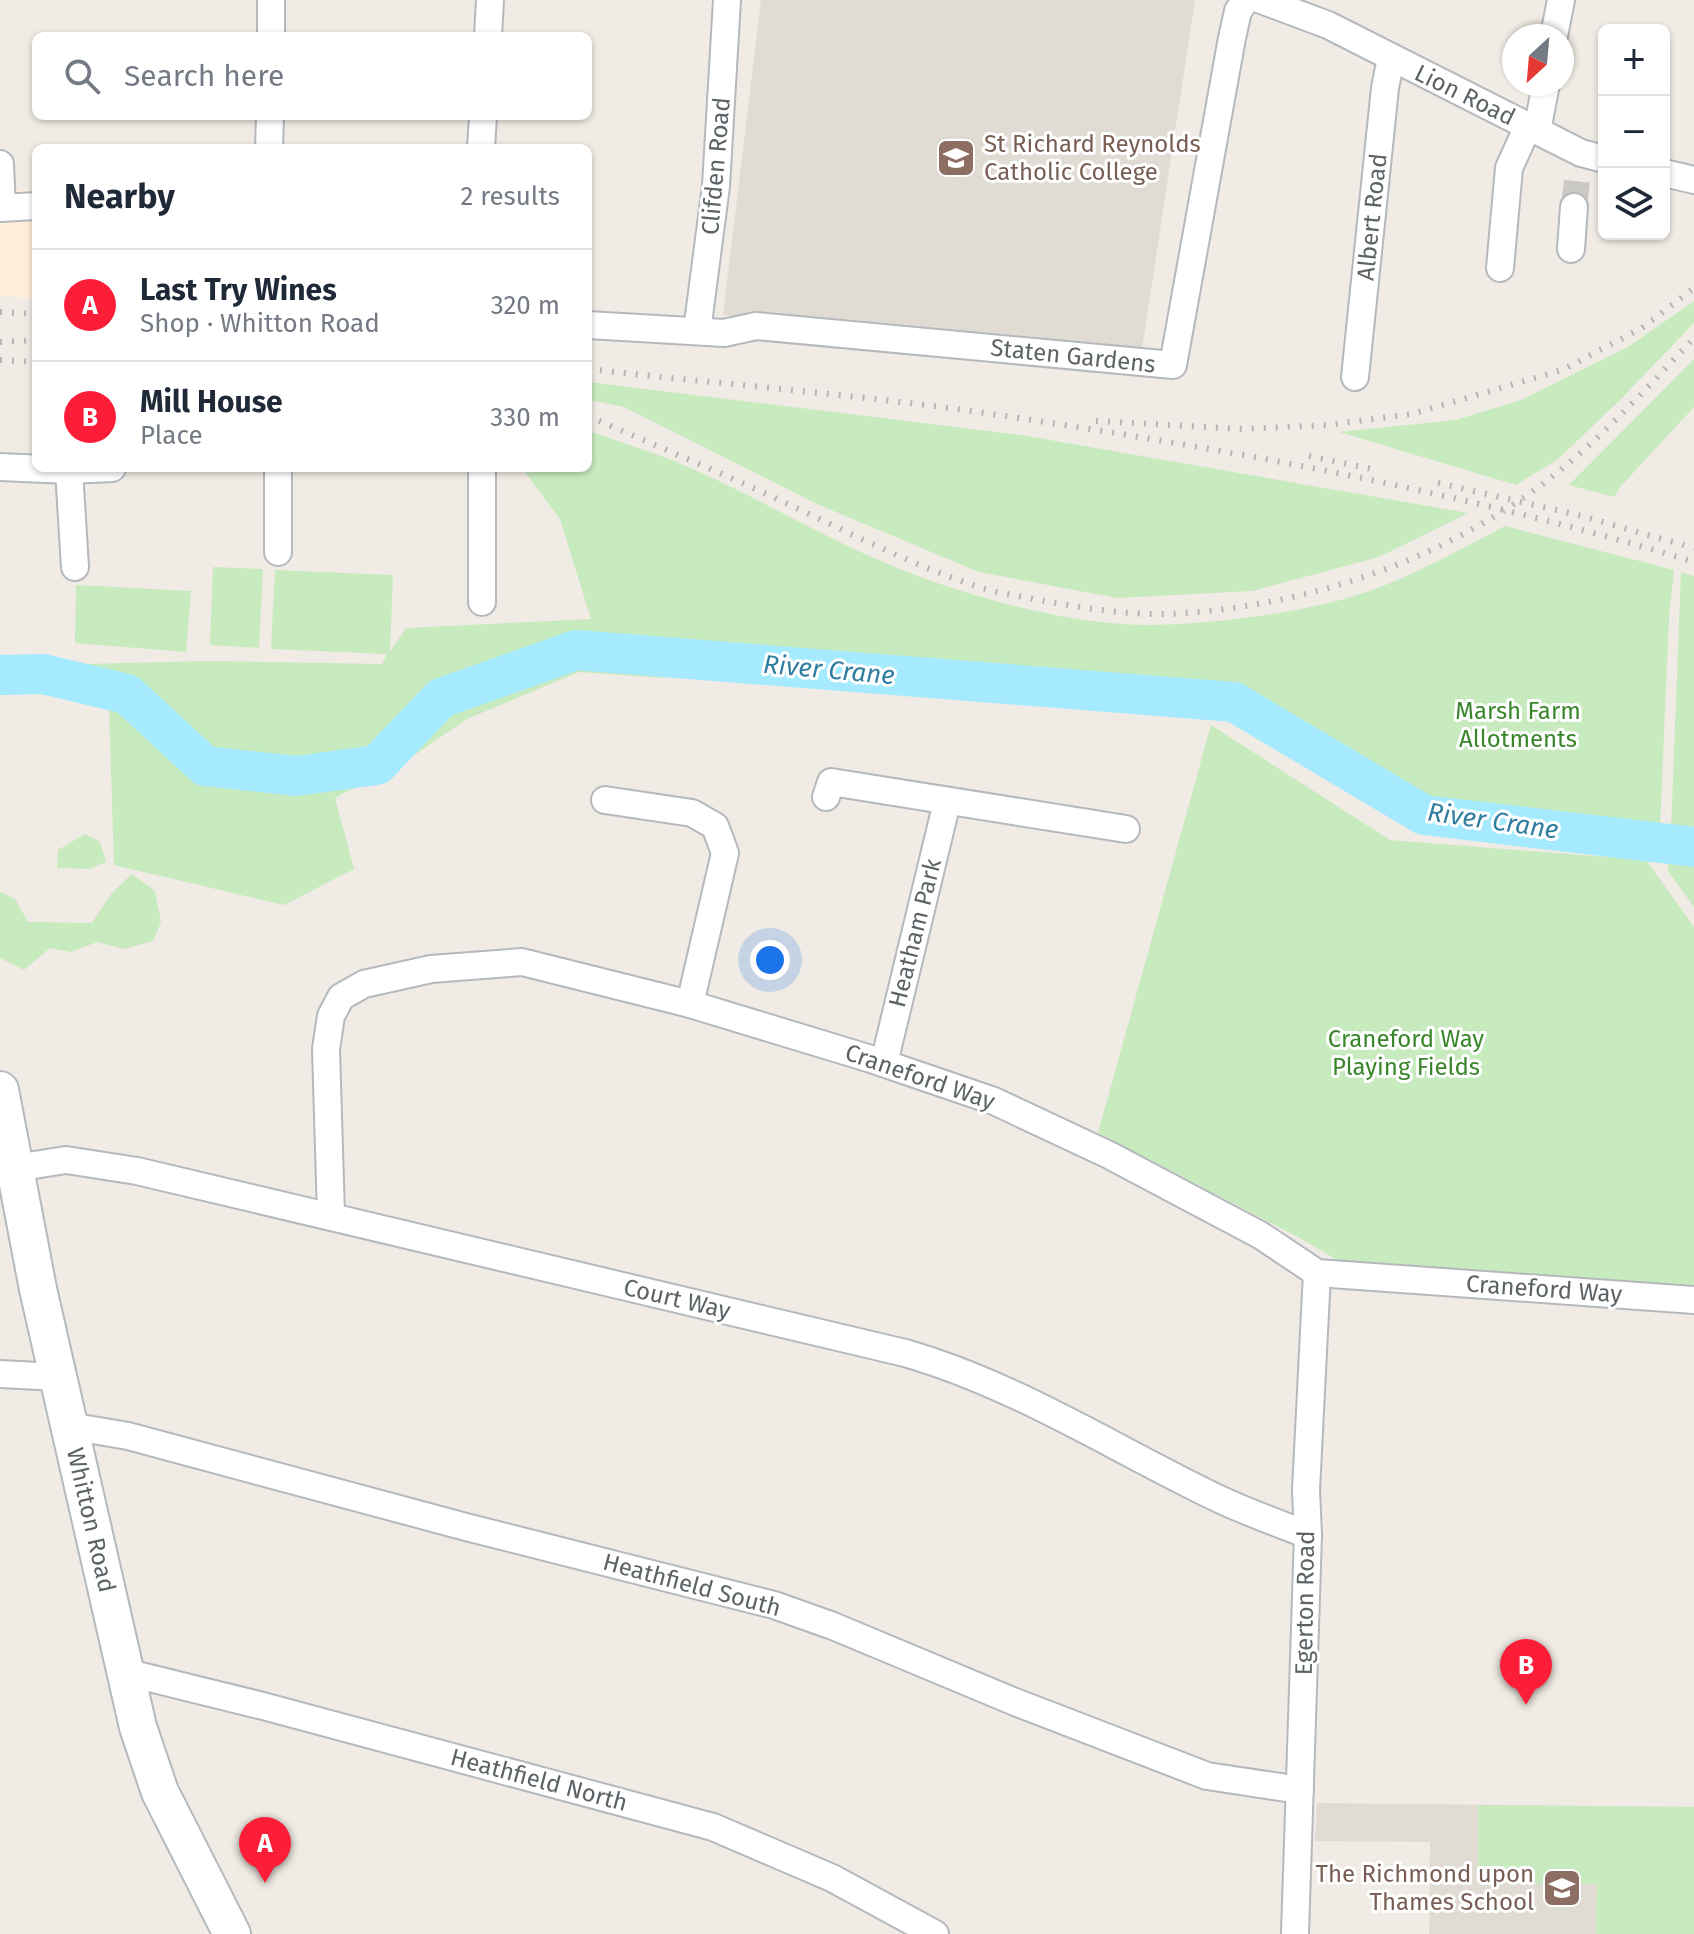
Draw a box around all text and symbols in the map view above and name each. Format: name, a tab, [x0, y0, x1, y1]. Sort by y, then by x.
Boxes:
north arrow	[1502, 24, 1574, 96]
map controls	[1598, 24, 1670, 240]
button: +	[1598, 24, 1670, 96]
search box	[32, 32, 592, 120]
icon: search	[60, 54, 104, 98]
text: Search here	[124, 58, 284, 94]
street label: Lion Road	[1410, 59, 1520, 131]
street label: Clifden Road	[696, 96, 736, 236]
button: −	[1598, 96, 1670, 168]
place label: St Richard Reynolds Catholic College	[984, 130, 1201, 186]
school or university icon: St Richard Reynolds Catholic College	[935, 137, 977, 179]
street label: Albert Road	[1351, 152, 1393, 282]
button: layers	[1598, 168, 1670, 240]
text: Nearby	[64, 176, 175, 217]
text: 2 results	[460, 181, 560, 212]
text: Last Try Wines	[140, 272, 337, 308]
text: A	[82, 290, 98, 321]
text: 320 m	[491, 290, 560, 321]
text: Shop · Whitton Road	[140, 308, 380, 339]
street label: Staten Gardens	[989, 333, 1157, 379]
text: Mill House	[140, 384, 283, 420]
text: B	[82, 402, 98, 433]
text: 330 m	[490, 402, 560, 433]
text: Place	[140, 420, 203, 451]
water label: River Crane	[762, 649, 896, 691]
park label: Marsh Farm Allotments	[1455, 697, 1581, 753]
water label: River Crane	[1426, 796, 1560, 846]
street label: Heatham Park	[883, 855, 947, 1010]
your location	[750, 940, 790, 980]
park label: Craneford Way Playing Fields	[1328, 1025, 1484, 1081]
street label: Craneford Way	[842, 1038, 999, 1116]
street label: Craneford Way	[1465, 1270, 1623, 1308]
street label: Court Way	[621, 1273, 733, 1325]
street label: Whitton Road	[61, 1445, 121, 1595]
street label: Egerton Road	[1290, 1530, 1320, 1676]
street label: Heathfield South	[600, 1548, 784, 1622]
pin: B	[1500, 1639, 1552, 1705]
street label: Heathfield North	[448, 1743, 630, 1817]
pin: A	[239, 1817, 291, 1883]
place label: The Richmond upon Thames School	[1316, 1860, 1534, 1916]
school or university icon: The Richmond upon Thames School	[1541, 1867, 1583, 1909]

